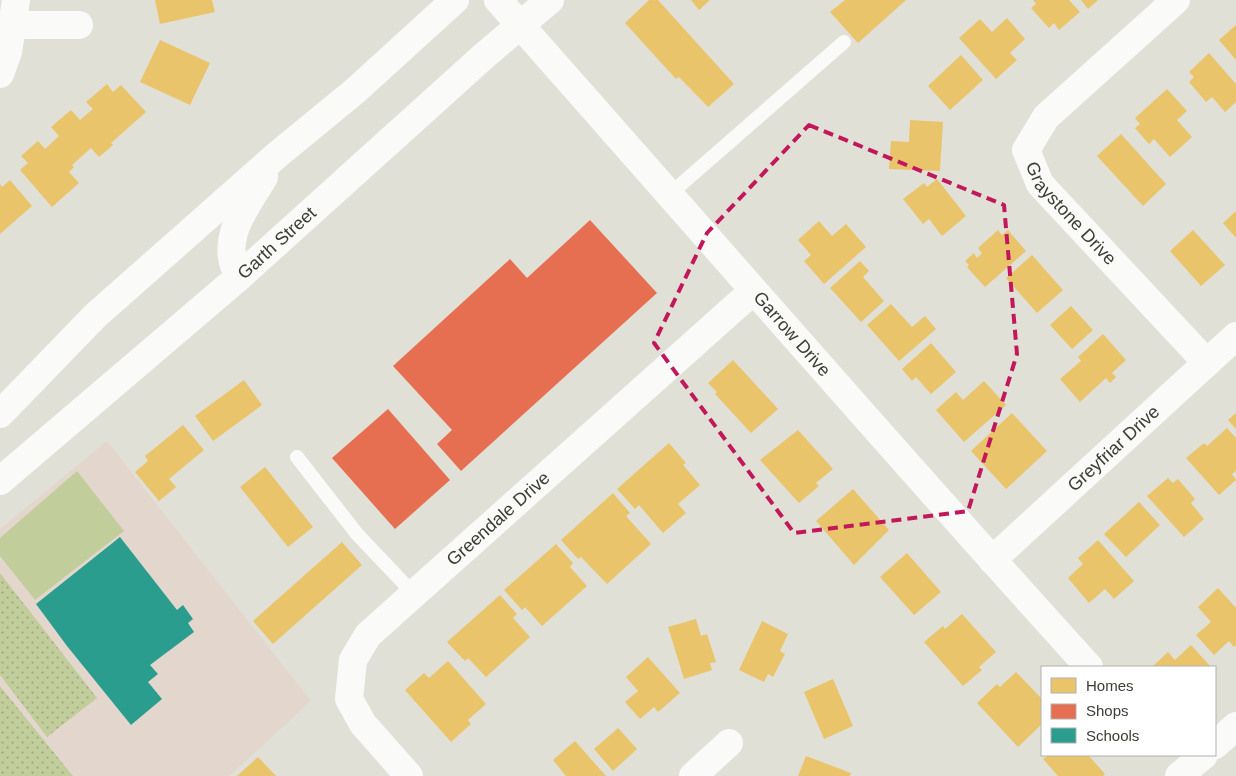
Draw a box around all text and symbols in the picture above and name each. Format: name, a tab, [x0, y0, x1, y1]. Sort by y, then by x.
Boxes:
street label: Graystone Drive	[1022, 159, 1120, 269]
street label: Garth Street	[234, 203, 320, 283]
street label: Garrow Drive	[750, 288, 835, 380]
street label: Greyfriar Drive	[1064, 401, 1163, 495]
street label: Greendale Drive	[443, 468, 554, 570]
legend	[1041, 666, 1216, 756]
text: Homes	[1086, 677, 1134, 694]
text: Shops	[1086, 702, 1129, 719]
text: Schools	[1086, 727, 1139, 744]

